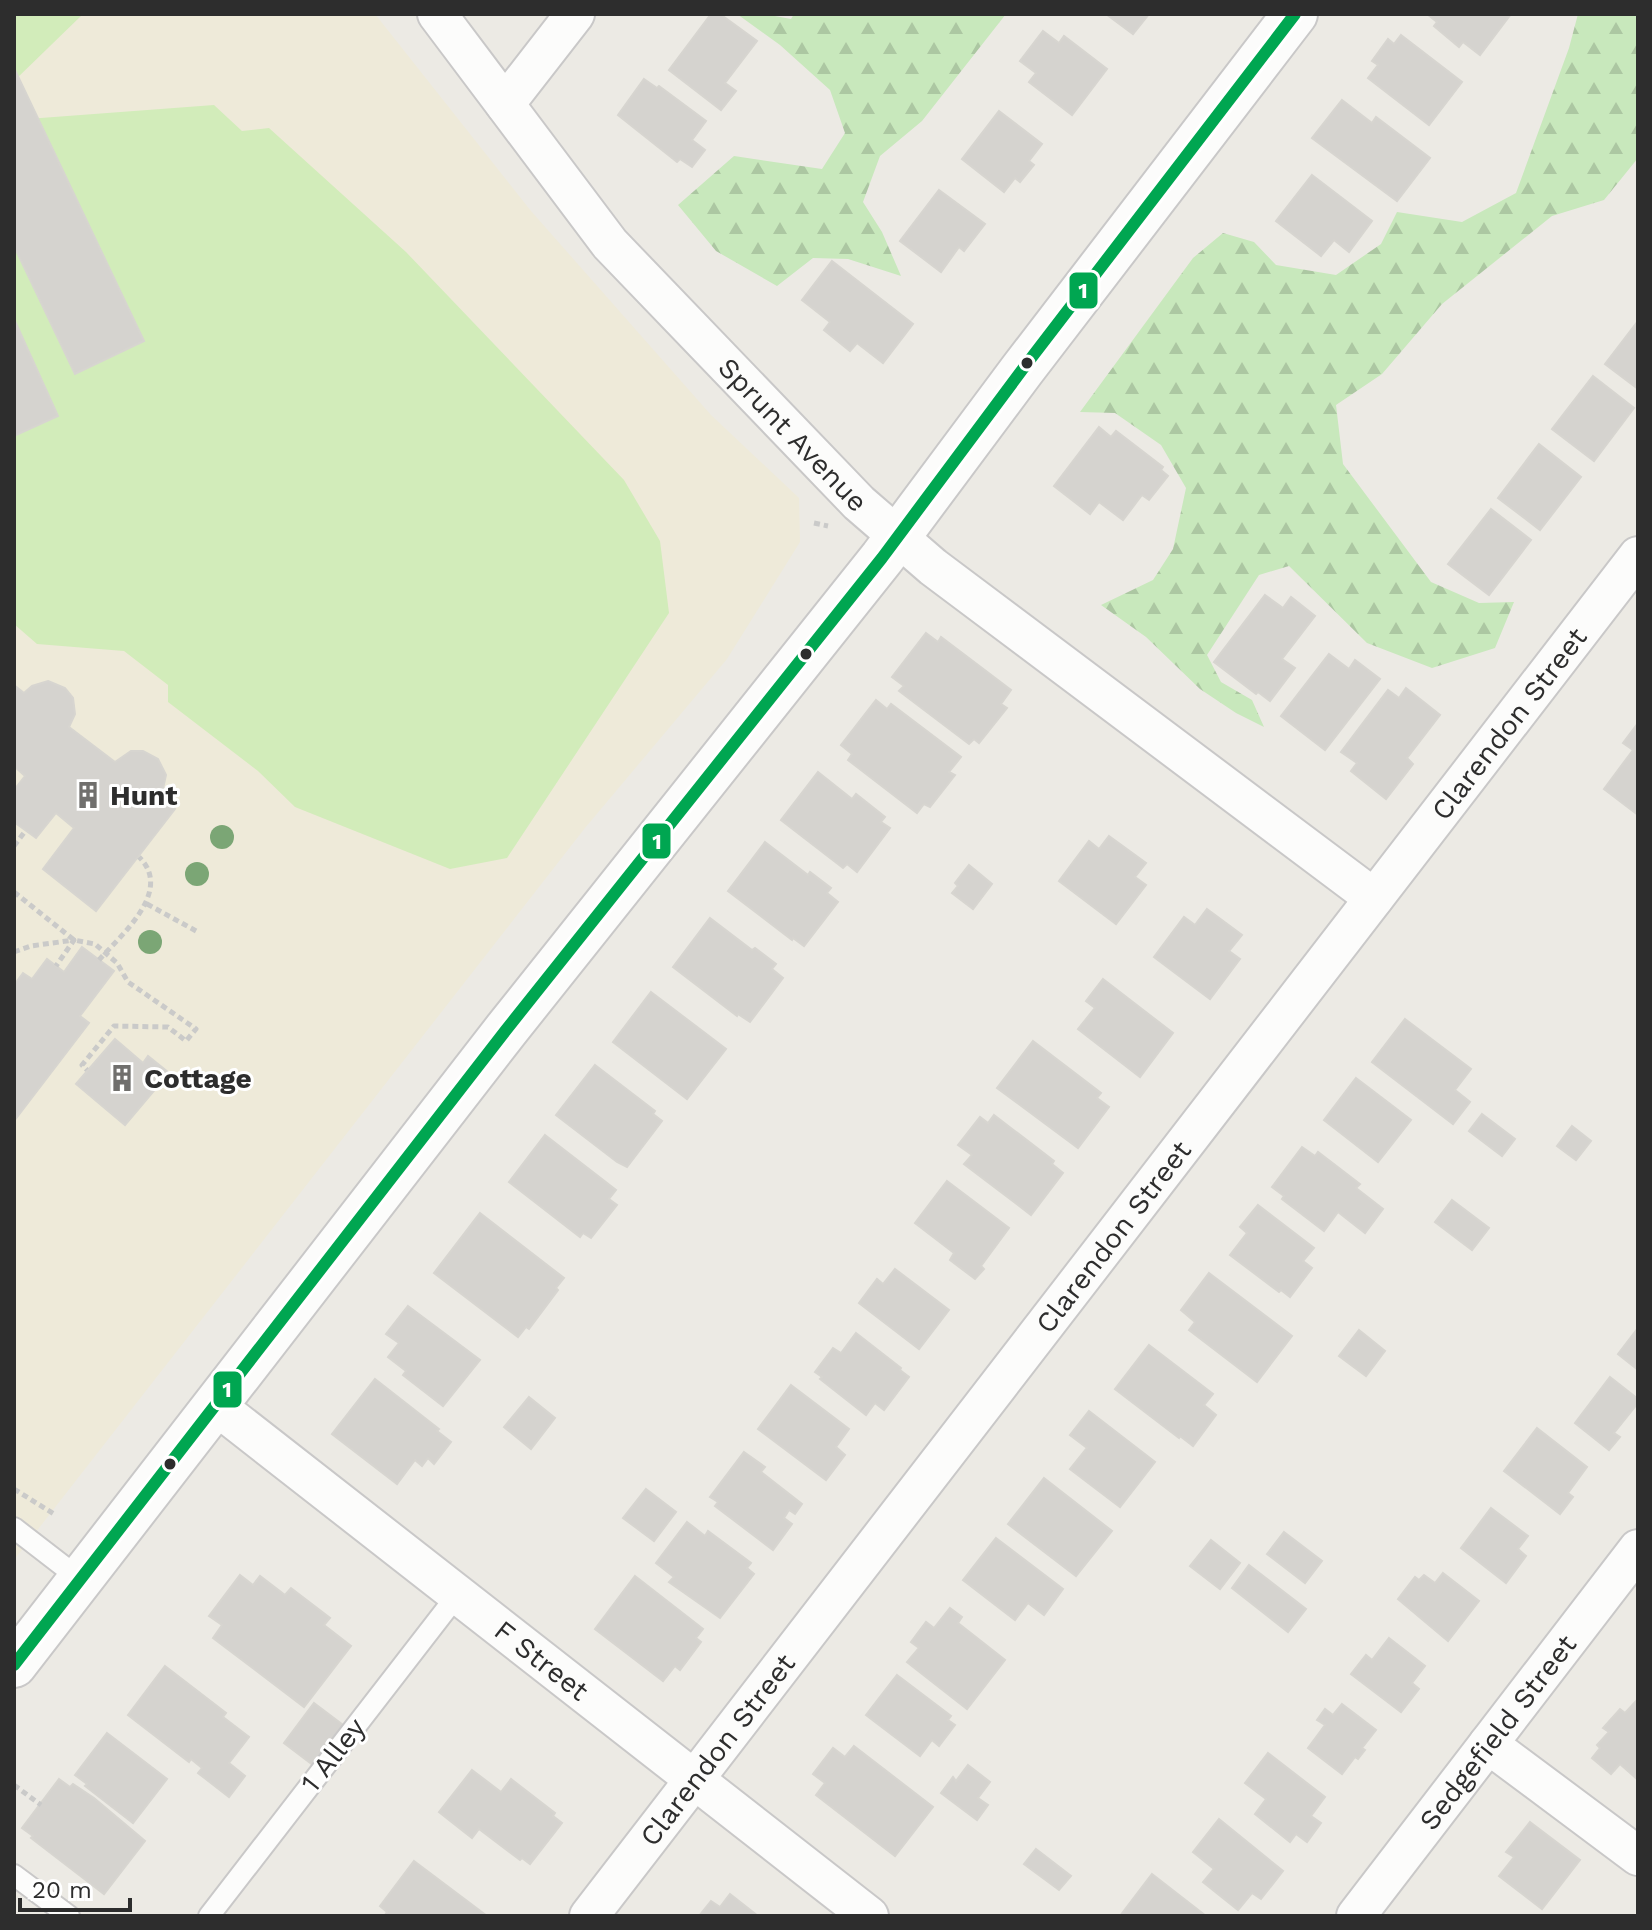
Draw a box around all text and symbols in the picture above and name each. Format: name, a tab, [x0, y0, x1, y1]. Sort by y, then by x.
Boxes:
line badge: 1	[1068, 271, 1099, 310]
text: 1	[1078, 278, 1088, 303]
street label: Sprunt Avenue	[712, 351, 874, 518]
unlabelled marker	[1019, 355, 1035, 371]
street label: Clarendon Street	[1424, 621, 1593, 826]
unlabelled marker	[798, 646, 814, 662]
place label: Hunt	[110, 779, 178, 812]
building icon: Hunt	[73, 780, 103, 810]
line badge: 1	[641, 822, 672, 860]
text: 1	[652, 829, 662, 854]
place label: Cottage	[144, 1062, 252, 1095]
building icon: Cottage	[107, 1063, 137, 1093]
street label: Clarendon Street	[1029, 1134, 1198, 1339]
line badge: 1	[212, 1370, 243, 1409]
text: 1	[222, 1377, 232, 1402]
unlabelled marker	[162, 1456, 178, 1472]
street label: F Street	[488, 1613, 596, 1707]
street label: Sedgefield Street	[1412, 1628, 1583, 1836]
street label: Clarendon Street	[633, 1647, 802, 1852]
street label: 1 Alley	[294, 1711, 372, 1799]
scale bar	[20, 1862, 130, 1912]
text: 20 m	[32, 1876, 92, 1904]

